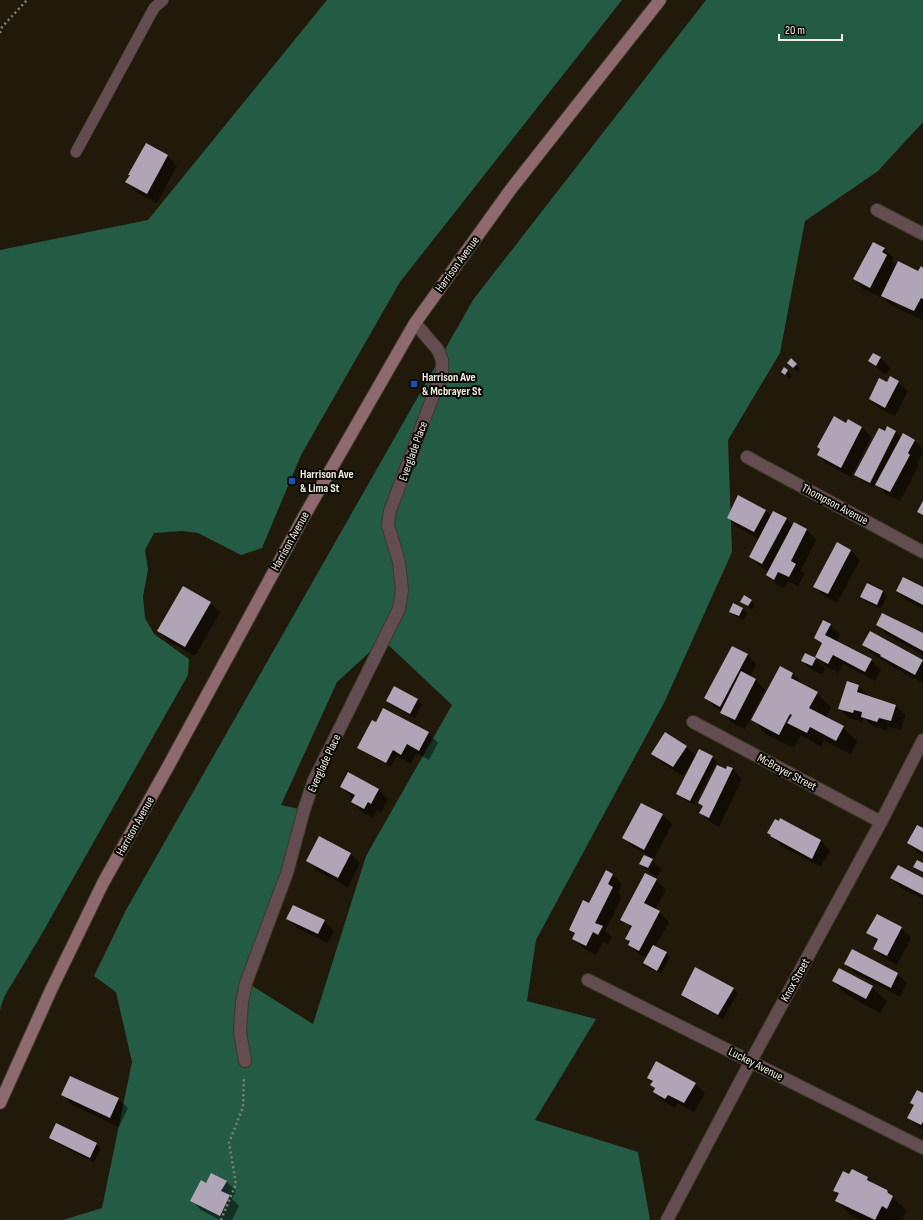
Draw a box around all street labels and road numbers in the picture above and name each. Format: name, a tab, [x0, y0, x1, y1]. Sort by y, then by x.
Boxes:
street label: Harrison Avenue	[432, 233, 483, 295]
street label: Everglade Place	[396, 419, 431, 483]
street label: Thompson Avenue	[799, 481, 871, 528]
street label: Harrison Avenue	[268, 509, 313, 574]
street label: Everglade Place	[304, 732, 344, 795]
street label: McBrayer Street	[755, 751, 819, 795]
street label: Harrison Avenue	[113, 794, 158, 859]
street label: Knox Street	[777, 956, 814, 1004]
street label: Luckey Avenue	[726, 1044, 786, 1085]

